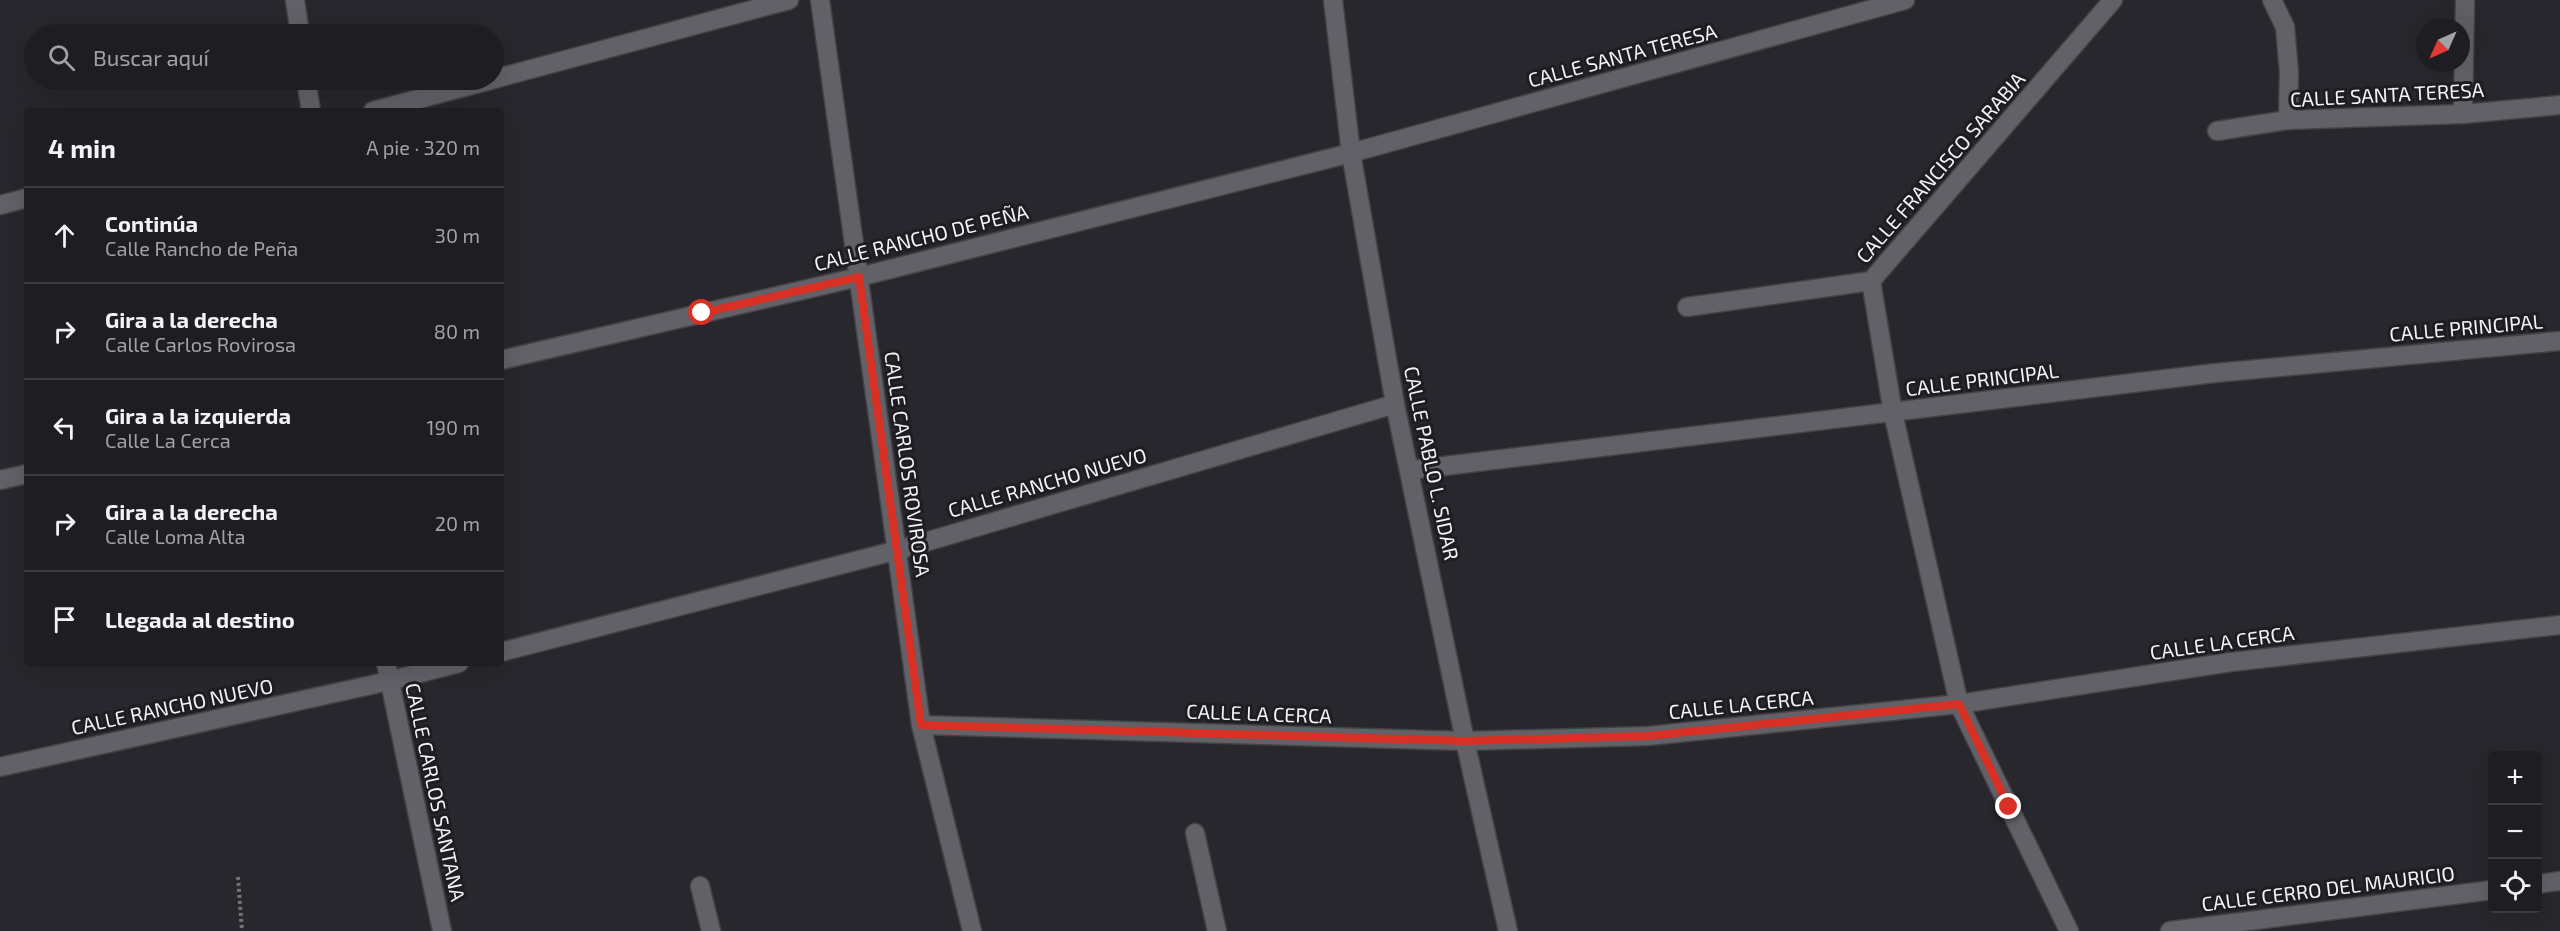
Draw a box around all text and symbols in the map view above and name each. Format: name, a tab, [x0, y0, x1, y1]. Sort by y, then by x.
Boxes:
street label: CALLE SANTA TERESA	[1525, 18, 1719, 92]
north arrow	[2416, 18, 2470, 72]
search box	[24, 24, 504, 90]
icon: search	[45, 41, 78, 74]
text: Buscar aquí	[93, 44, 209, 70]
street label: CALLE FRANCISCO SARABIA	[1851, 66, 2030, 267]
street label: CALLE SANTA TERESA	[2289, 77, 2485, 111]
text: 4 min	[48, 132, 116, 163]
text: A pie · 320 m	[366, 135, 480, 159]
street label: CALLE RANCHO DE PEÑA	[811, 199, 1031, 275]
text: Continúa	[105, 210, 198, 236]
icon: ahead	[48, 219, 81, 252]
text: 30 m	[435, 223, 480, 247]
text: Calle Rancho de Peña	[105, 236, 298, 260]
route start	[688, 299, 714, 325]
text: Gira a la derecha	[105, 306, 278, 332]
street label: CALLE PRINCIPAL	[2388, 308, 2544, 346]
icon: right	[48, 315, 81, 348]
text: 80 m	[434, 319, 480, 343]
text: Calle Carlos Rovirosa	[105, 332, 296, 356]
street label: CALLE CARLOS ROVIROSA	[880, 350, 936, 579]
street label: CALLE PRINCIPAL	[1904, 358, 2060, 400]
street label: CALLE PABLO L. SIDAR	[1400, 364, 1464, 562]
text: Gira a la izquierda	[105, 402, 291, 428]
icon: left	[48, 411, 81, 444]
text: 190 m	[427, 415, 480, 439]
text: Calle La Cerca	[105, 428, 231, 452]
street label: CALLE RANCHO NUEVO	[945, 442, 1149, 522]
text: Gira a la derecha	[105, 498, 278, 524]
icon: right	[48, 507, 81, 540]
text: 20 m	[435, 511, 480, 535]
text: Calle Loma Alta	[105, 524, 245, 548]
icon: arrive	[48, 603, 81, 636]
text: Llegada al destino	[105, 606, 295, 632]
street label: CALLE LA CERCA	[2148, 620, 2296, 664]
street label: CALLE RANCHO NUEVO	[69, 673, 275, 739]
street label: CALLE CARLOS SANTANA	[401, 681, 471, 904]
street label: CALLE LA CERCA	[1667, 684, 1815, 724]
street label: CALLE LA CERCA	[1186, 698, 1333, 728]
map controls	[2488, 751, 2542, 913]
button: +	[2488, 751, 2542, 805]
route end	[1995, 793, 2021, 819]
button: −	[2488, 805, 2542, 859]
button: locate	[2488, 859, 2542, 913]
street label: CALLE CERRO DEL MAURICIO	[2200, 861, 2456, 915]

